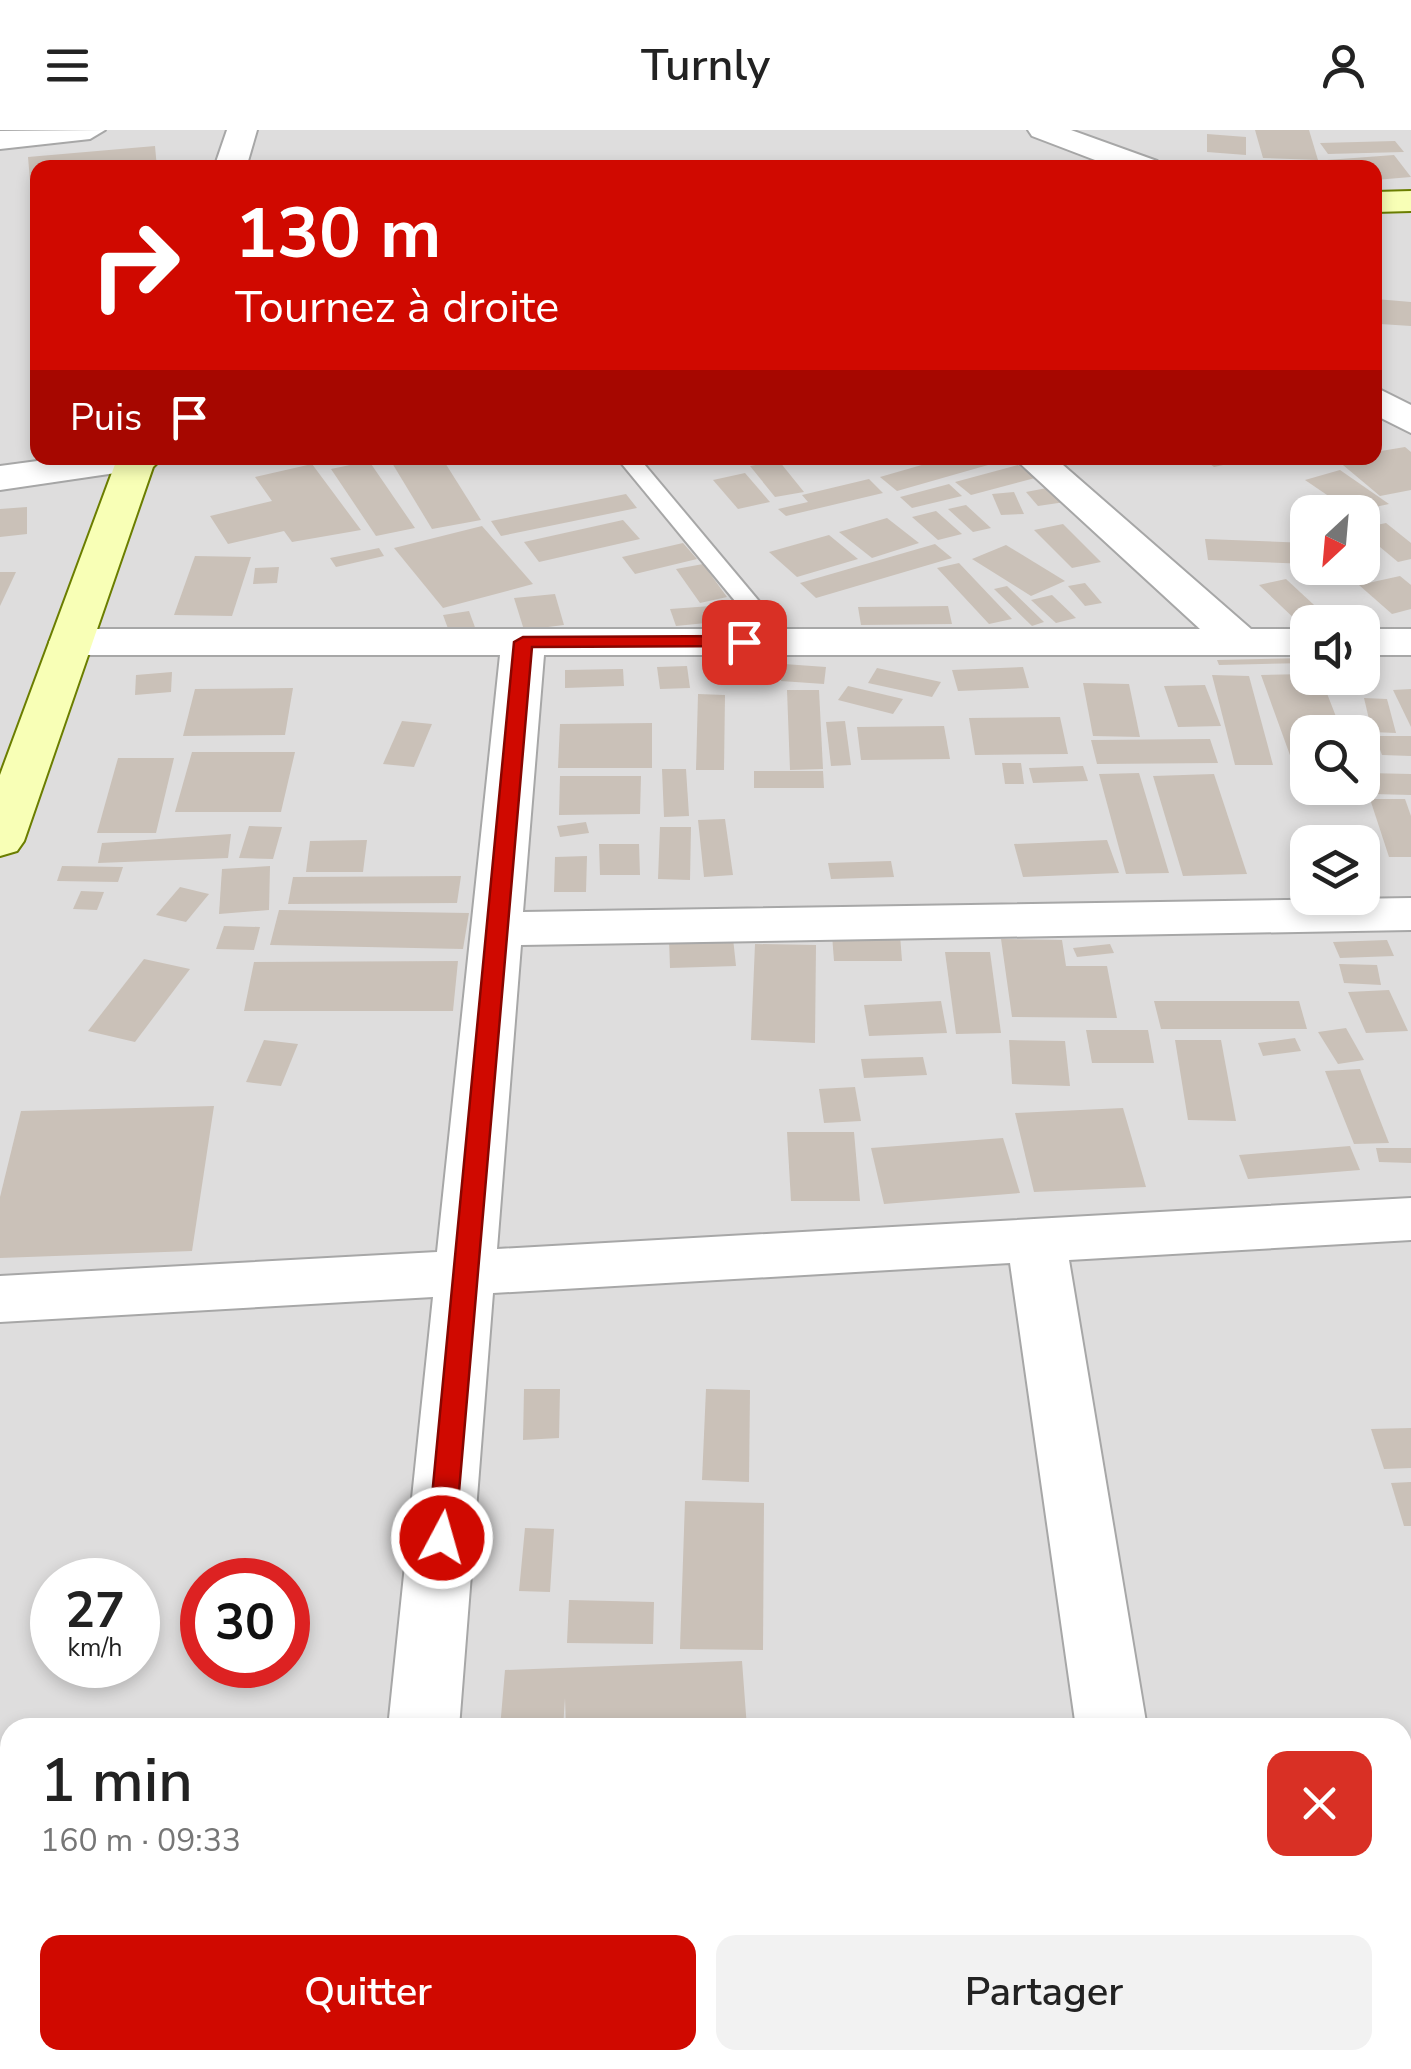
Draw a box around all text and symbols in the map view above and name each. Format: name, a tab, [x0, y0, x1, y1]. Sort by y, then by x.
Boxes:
text: Turnly	[641, 35, 770, 96]
icon: menu	[40, 38, 95, 93]
icon: person	[1316, 38, 1371, 93]
text: 130 m	[235, 186, 441, 282]
icon: right	[70, 200, 200, 330]
text: Tournez à droite	[235, 277, 559, 338]
icon: arrive	[162, 390, 217, 445]
text: Puis	[70, 392, 142, 443]
north arrow	[1290, 495, 1380, 585]
map controls	[1290, 495, 1380, 915]
pin	[702, 600, 787, 685]
button: sound	[1290, 605, 1380, 695]
icon: arrive	[717, 615, 772, 670]
button: search	[1290, 715, 1380, 805]
button: layers	[1290, 825, 1380, 915]
position arrow	[390, 1486, 494, 1590]
speed limit sign: 30	[180, 1558, 310, 1688]
text: 27	[65, 1576, 125, 1645]
text: km/h	[67, 1631, 123, 1665]
text: 1 min	[40, 1740, 193, 1822]
button: close	[1267, 1751, 1372, 1856]
text: 160 m · 09:33	[40, 1819, 241, 1862]
button: Quitter	[40, 1935, 696, 2050]
button: Partager	[716, 1935, 1372, 2050]

